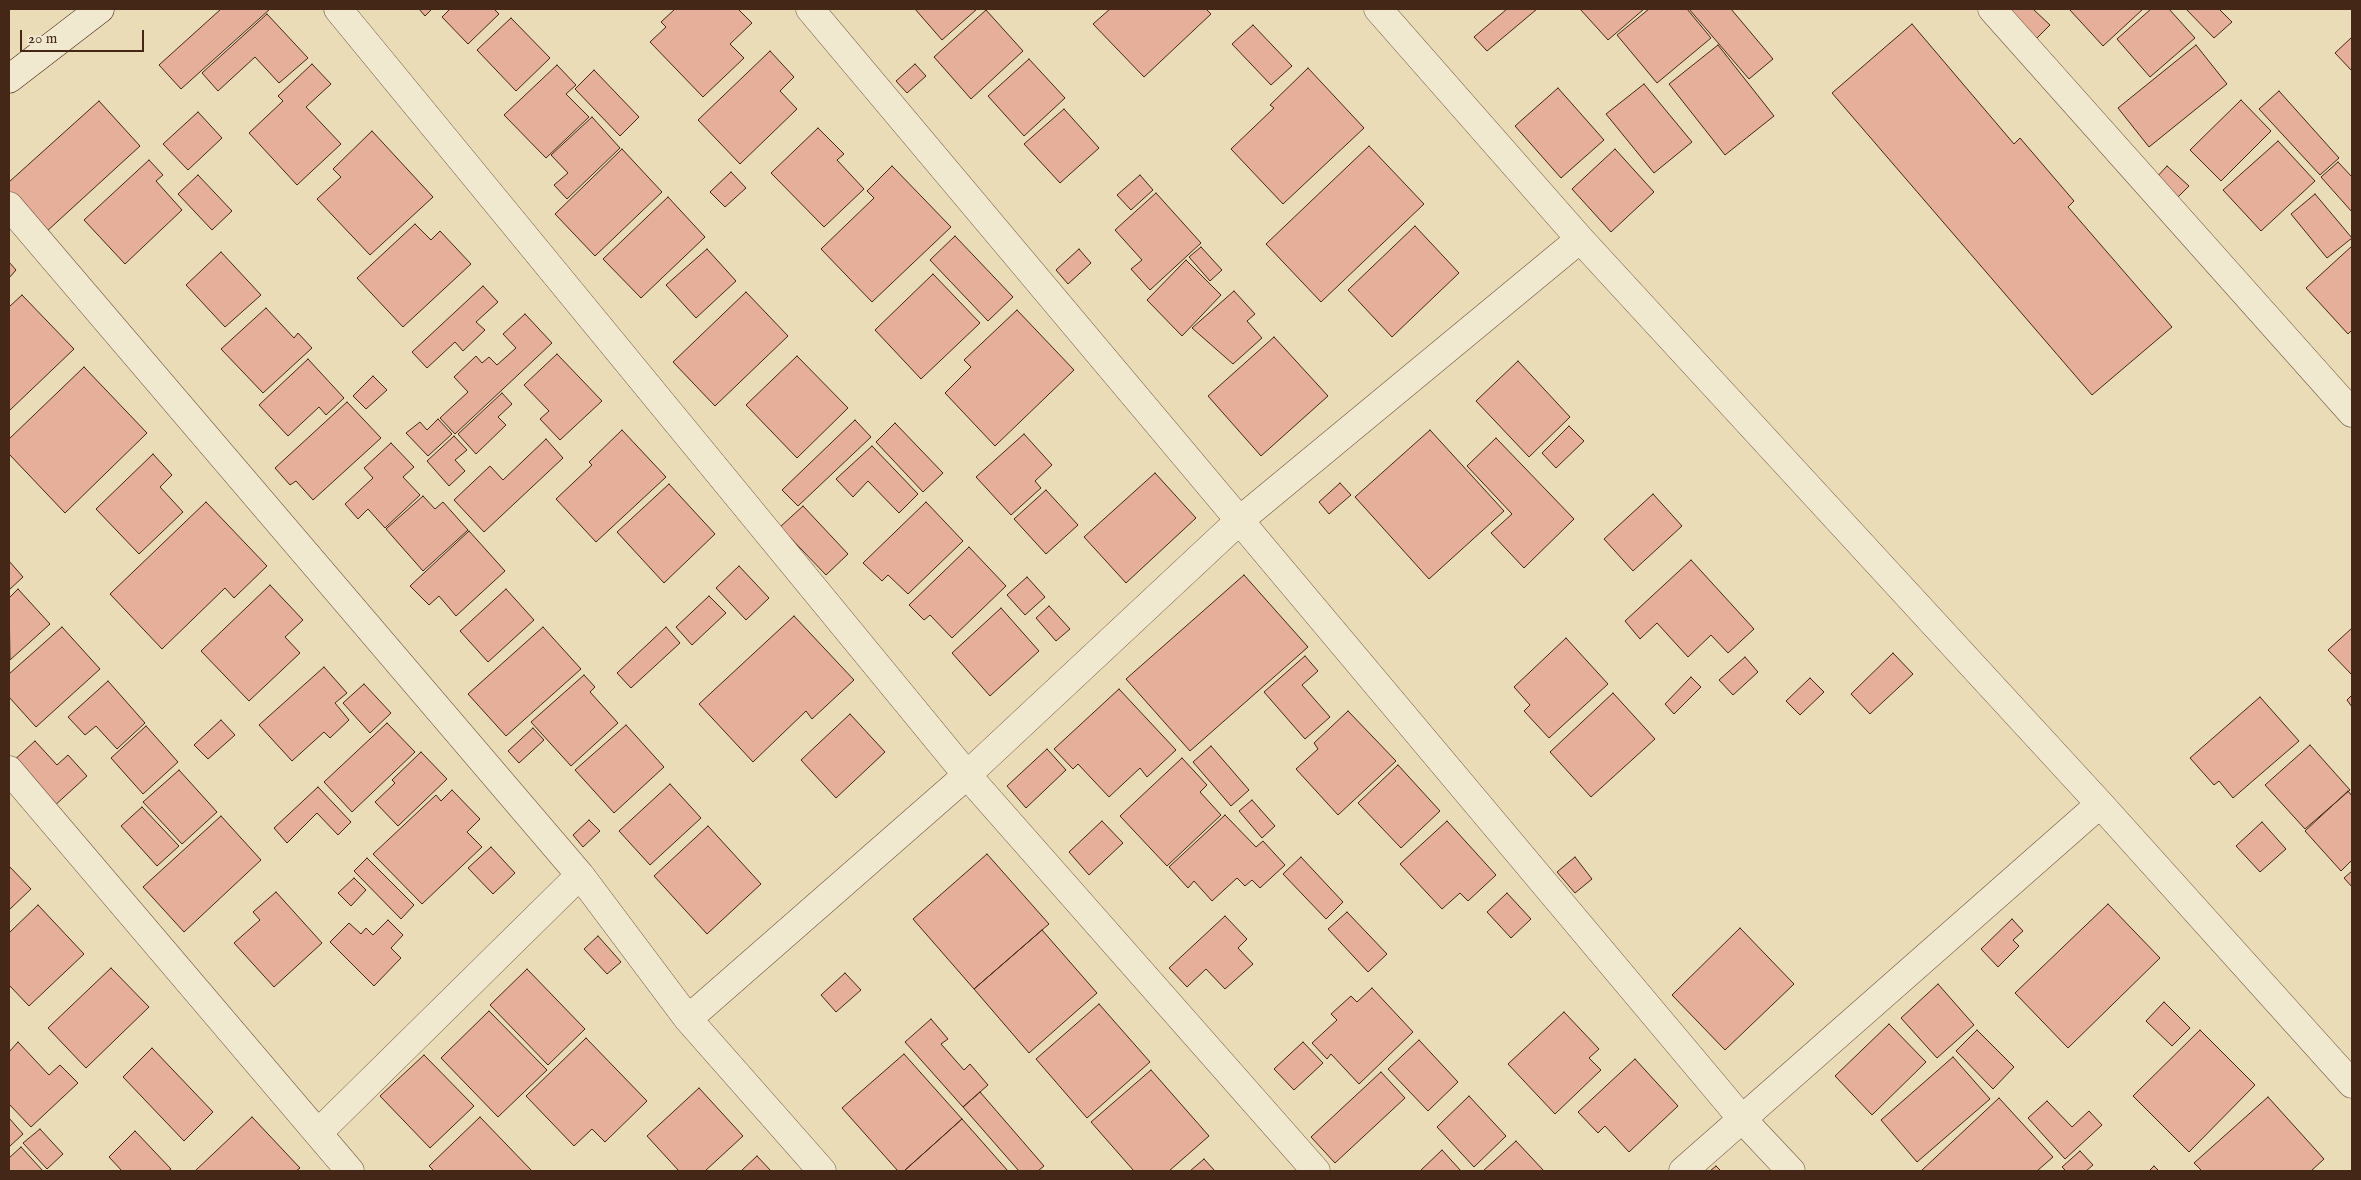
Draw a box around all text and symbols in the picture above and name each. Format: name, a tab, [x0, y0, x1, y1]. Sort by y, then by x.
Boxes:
scale bar	[22, 20, 146, 52]
text: 20 m	[28, 29, 57, 48]

